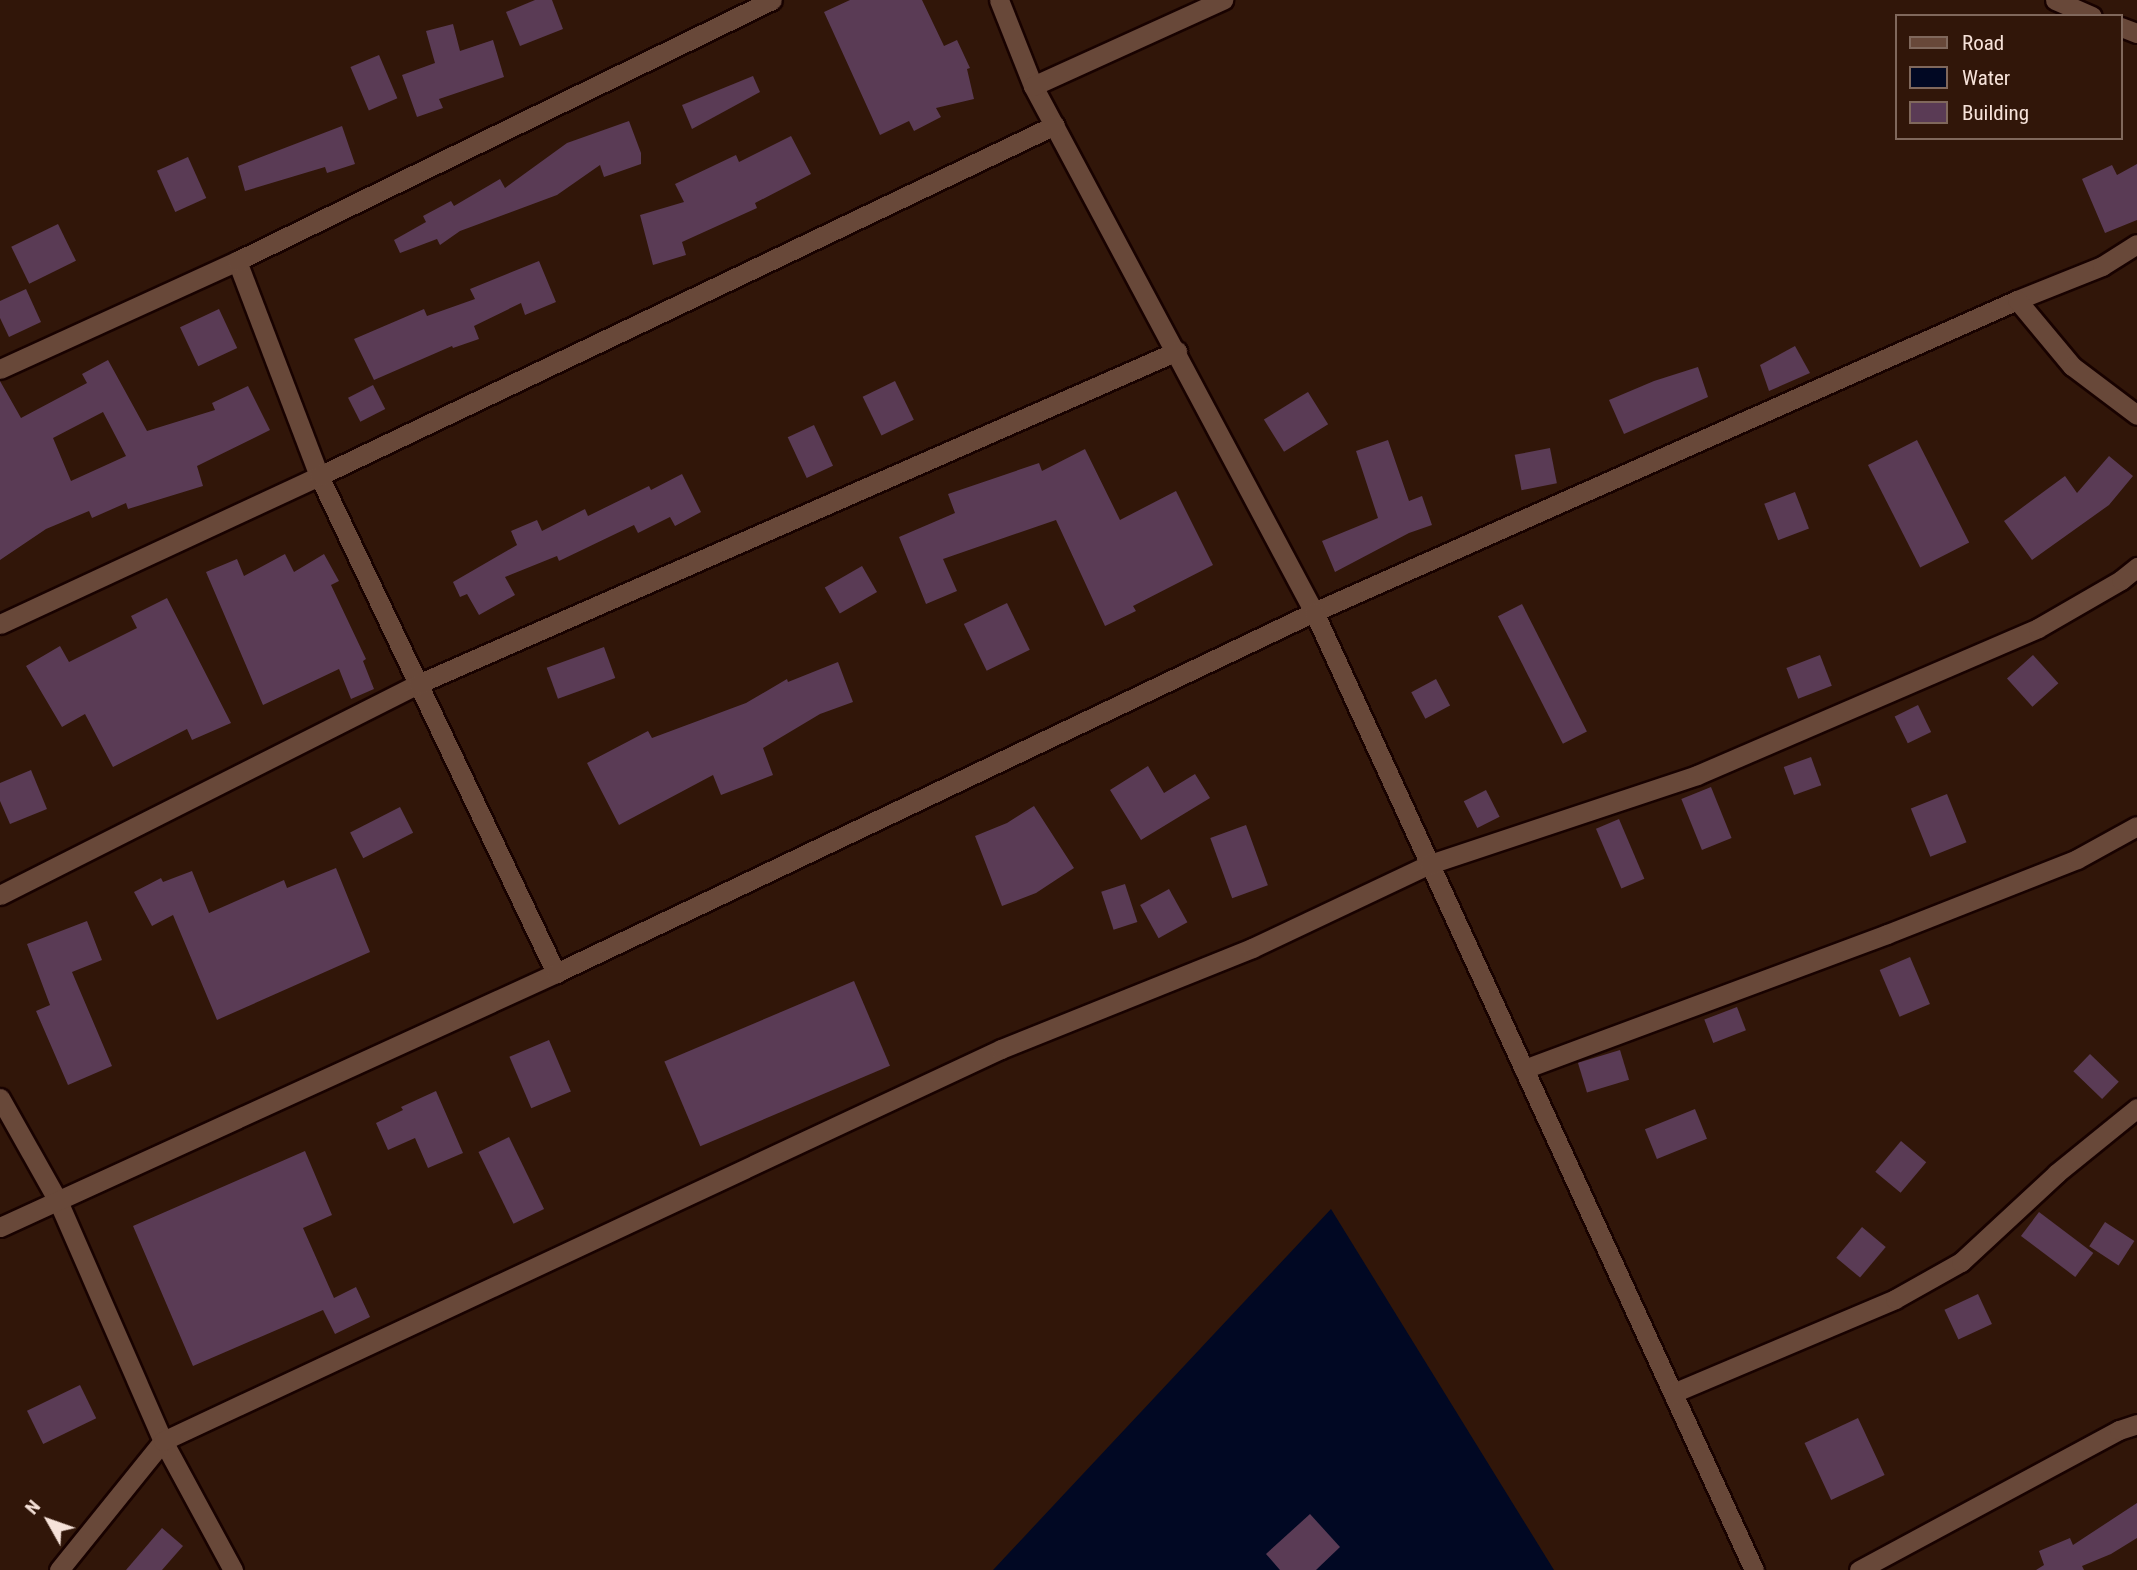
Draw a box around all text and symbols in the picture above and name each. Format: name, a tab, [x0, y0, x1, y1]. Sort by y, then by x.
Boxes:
legend	[1896, 14, 2123, 140]
text: Road	[1962, 31, 2004, 55]
text: Water	[1962, 66, 2010, 90]
text: Building	[1962, 101, 2029, 125]
north arrow	[14, 1486, 84, 1556]
text: N	[20, 1495, 45, 1519]

